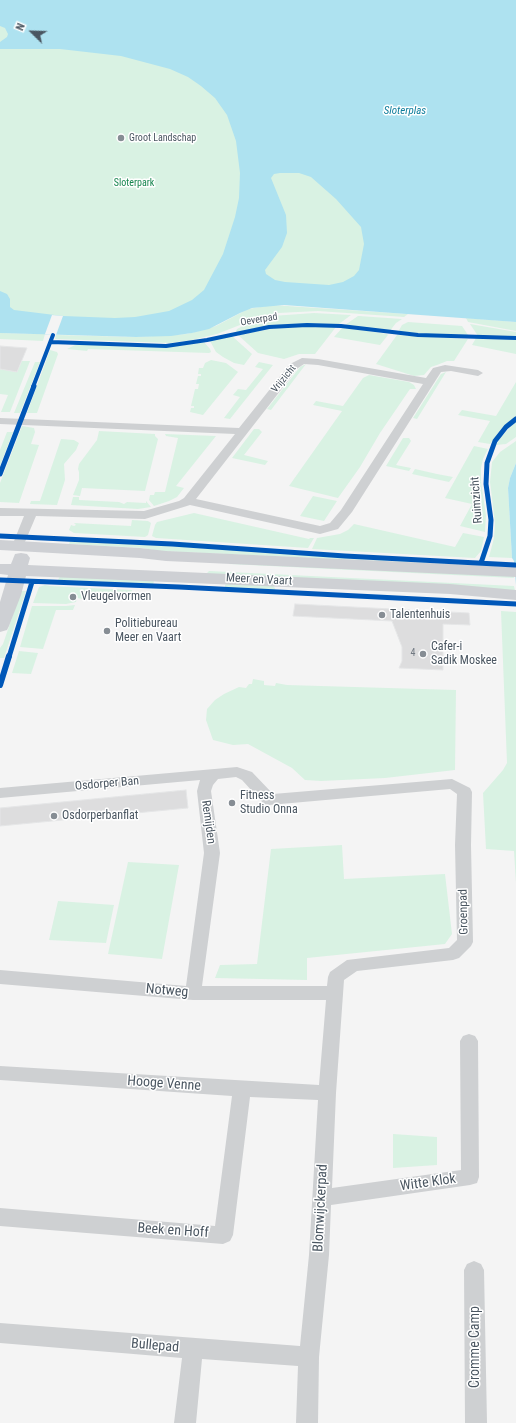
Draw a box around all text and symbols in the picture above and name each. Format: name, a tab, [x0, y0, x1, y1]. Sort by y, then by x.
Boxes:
north arrow	[12, 12, 52, 52]
text: N	[13, 21, 28, 33]
water label: Sloterplas	[384, 104, 426, 118]
place label: Groot Landschap	[129, 132, 196, 144]
marker: Groot Landschap	[116, 133, 126, 143]
park label: Sloterpark	[114, 177, 154, 189]
street label: Oeverpad	[240, 311, 278, 329]
street label: Vrijzicht	[269, 363, 299, 395]
street label: Ruimzicht	[468, 476, 486, 524]
street label: Meer en Vaart	[225, 571, 293, 589]
place label: Vleugelvormen	[81, 590, 151, 604]
marker: Vleugelvormen	[68, 592, 78, 602]
place label: Talentenhuis	[390, 608, 450, 622]
marker: Talentenhuis	[377, 610, 387, 620]
place label: Politiebureau Meer en Vaart	[115, 617, 181, 645]
marker: Politiebureau Meer en Vaart	[102, 626, 112, 636]
place label: Cafer-i Sadik Moskee	[431, 640, 497, 668]
house number: 4	[411, 647, 415, 659]
marker: Cafer-i Sadik Moskee	[418, 649, 428, 659]
street label: Osdorper Ban	[74, 774, 140, 794]
place label: Fitness Studio Onna	[240, 789, 298, 817]
marker: Fitness Studio Onna	[227, 798, 237, 808]
street label: Remijden	[198, 799, 218, 845]
place label: Osdorperbanflat	[62, 809, 138, 823]
marker: Osdorperbanflat	[49, 811, 59, 821]
street label: Groenpad	[456, 889, 472, 935]
street label: Notweg	[145, 981, 189, 1001]
street label: Hooge Venne	[127, 1073, 201, 1095]
street label: Blomwijckerpad	[310, 1164, 332, 1252]
street label: Witte Klok	[399, 1171, 457, 1195]
street label: Beek en Hoff	[137, 1220, 209, 1242]
street label: Cromme Camp	[467, 1306, 483, 1388]
street label: Bullepad	[130, 1336, 180, 1356]

